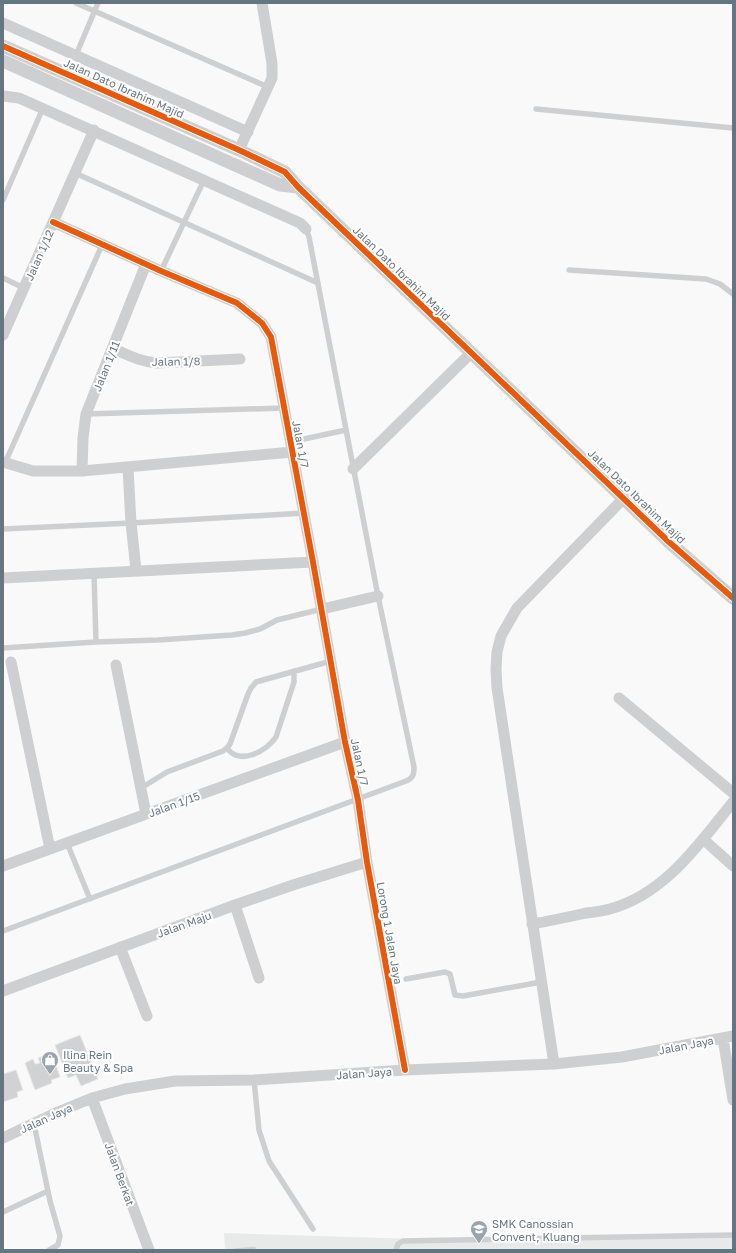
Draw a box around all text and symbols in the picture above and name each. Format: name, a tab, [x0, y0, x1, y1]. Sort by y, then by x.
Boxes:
street label: Jalan Dato Ibrahim Majid	[62, 56, 186, 120]
street label: Jalan Dato Ibrahim Majid	[351, 223, 453, 323]
street label: Jalan 1/12	[22, 228, 56, 282]
street label: Jalan 1/11	[90, 339, 122, 393]
street label: Jalan 1/8	[151, 354, 201, 368]
street label: Jalan 1/7	[290, 419, 312, 469]
street label: Jalan Dato Ibrahim Majid	[586, 446, 688, 546]
street label: Jalan 1/7	[349, 737, 371, 787]
street label: Jalan 1/15	[146, 789, 202, 819]
street label: Lorong 1 Jalan Jaya	[375, 881, 405, 985]
street label: Jalan Maju	[155, 908, 213, 940]
street label: Jalan Jaya	[657, 1033, 715, 1057]
place label: Ilina Rein Beauty & Spa	[63, 1048, 133, 1074]
shop icon: Ilina Rein Beauty & Spa	[40, 1050, 60, 1075]
street label: Jalan Jaya	[336, 1065, 392, 1081]
street label: Jalan Jaya	[18, 1101, 74, 1135]
street label: Jalan Berkat	[103, 1141, 137, 1207]
place label: SMK Canossian Convent, Kluang	[492, 1217, 580, 1243]
school or university icon: SMK Canossian Convent, Kluang	[469, 1219, 489, 1244]

